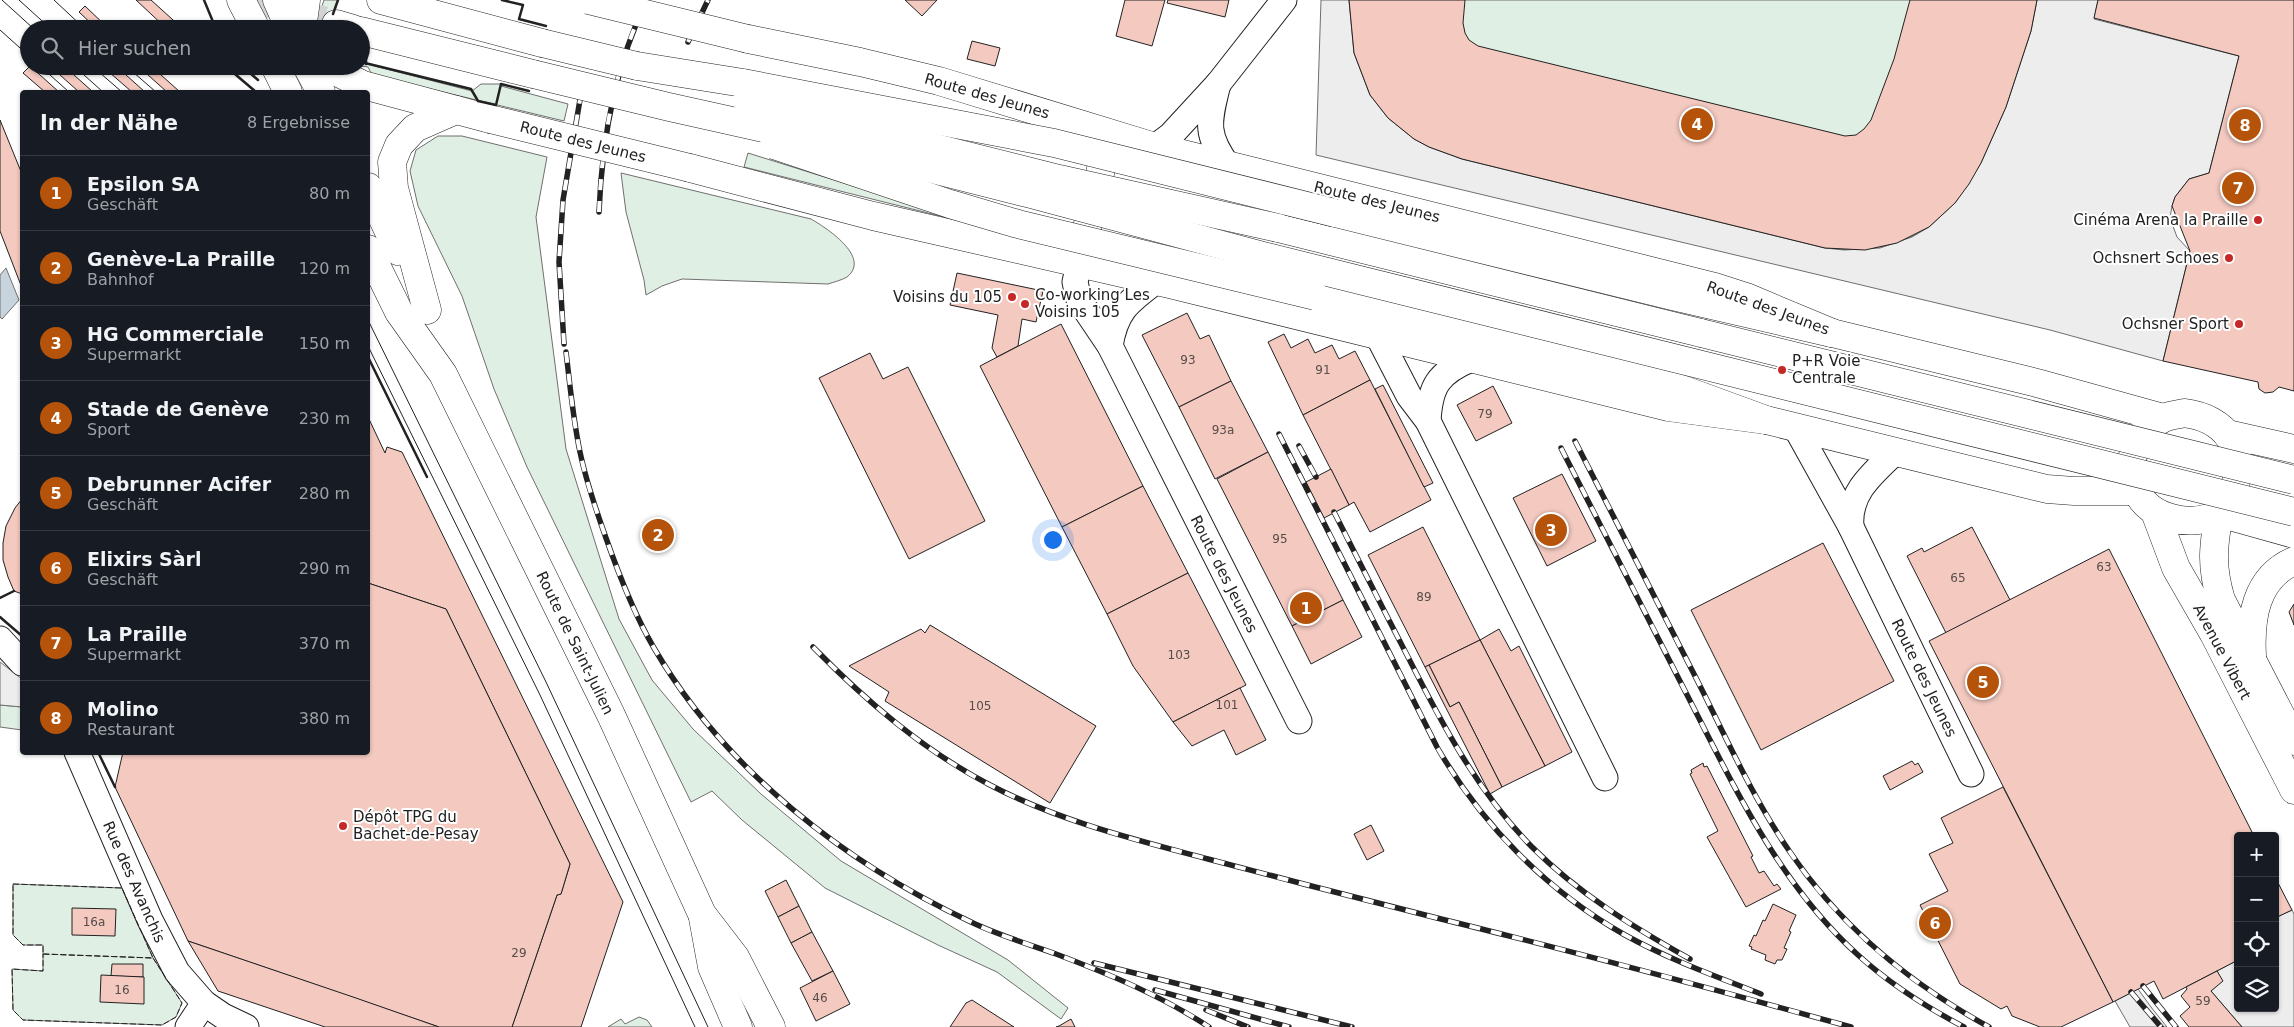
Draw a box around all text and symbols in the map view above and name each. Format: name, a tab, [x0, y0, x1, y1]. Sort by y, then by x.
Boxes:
search box	[20, 20, 370, 75]
icon: search	[38, 34, 66, 62]
text: Hier suchen	[78, 37, 191, 59]
street label: Route des Jeunes	[922, 70, 1052, 123]
pin: 4	[1681, 105, 1713, 143]
pin: 8	[2229, 106, 2261, 144]
text: In der Nähe	[40, 111, 178, 135]
text: 8 Ergebnisse	[247, 113, 350, 132]
street label: Route des Jeunes	[518, 118, 648, 166]
pin: 7	[2222, 169, 2254, 207]
text: Epsilon SA	[87, 173, 200, 195]
street label: Route des Jeunes	[1312, 178, 1442, 226]
text: 1	[50, 184, 62, 203]
text: 80 m	[309, 184, 350, 203]
text: Geschäft	[87, 195, 158, 214]
place label: Cinéma Arena la Praille	[2073, 211, 2248, 229]
marker: Cinéma Arena la Praille	[2252, 214, 2264, 226]
text: Genève-La Praille	[87, 248, 275, 270]
place label: Ochsnert Schoes	[2093, 249, 2219, 267]
marker: Ochsnert Schoes	[2223, 252, 2235, 264]
text: 2	[50, 259, 62, 278]
text: 120 m	[299, 259, 350, 278]
text: Bahnhof	[87, 270, 154, 289]
street label: Route des Jeunes	[1704, 277, 1832, 339]
place label: Co-working Les Voisins 105	[1035, 286, 1150, 321]
place label: Voisins du 105	[893, 288, 1002, 306]
marker: Voisins du 105	[1006, 291, 1018, 303]
marker: Co-working Les Voisins 105	[1019, 298, 1031, 310]
place label: Ochsner Sport	[2122, 315, 2229, 333]
marker: Ochsner Sport	[2233, 318, 2245, 330]
text: HG Commerciale	[87, 323, 264, 345]
text: 3	[50, 334, 62, 353]
text: 150 m	[299, 334, 350, 353]
text: Supermarkt	[87, 345, 181, 364]
place label: P+R Voie Centrale	[1792, 352, 1860, 387]
house number: 93	[1180, 353, 1196, 367]
house number: 91	[1315, 363, 1331, 377]
marker: P+R Voie Centrale	[1776, 364, 1788, 376]
text: Stade de Genève	[87, 398, 269, 420]
house number: 79	[1477, 407, 1493, 421]
text: 4	[50, 409, 62, 428]
text: 230 m	[299, 409, 350, 428]
text: Sport	[87, 420, 130, 439]
house number: 93a	[1212, 423, 1234, 437]
text: Debrunner Acifer	[87, 473, 271, 495]
text: 5	[50, 484, 62, 503]
text: 280 m	[299, 484, 350, 503]
text: Geschäft	[87, 495, 158, 514]
pin: 3	[1535, 511, 1567, 549]
street label: Route des Jeunes	[1187, 512, 1261, 636]
pin: 2	[642, 516, 674, 554]
your location	[1040, 527, 1066, 553]
house number: 95	[1272, 532, 1288, 546]
text: Elixirs Sàrl	[87, 548, 201, 570]
text: 6	[50, 559, 62, 578]
text: 290 m	[299, 559, 350, 578]
house number: 63	[2096, 560, 2112, 574]
street label: Route de Saint-Julien	[532, 568, 618, 718]
text: Geschäft	[87, 570, 158, 589]
house number: 65	[1950, 571, 1966, 585]
pin: 1	[1290, 589, 1322, 627]
house number: 89	[1416, 590, 1432, 604]
street label: Avenue Vibert	[2189, 601, 2255, 703]
street label: Route des Jeunes	[1888, 616, 1961, 740]
text: La Praille	[87, 623, 187, 645]
text: 7	[50, 634, 62, 653]
text: 370 m	[299, 634, 350, 653]
text: Supermarkt	[87, 645, 181, 664]
house number: 103	[1168, 648, 1190, 662]
pin: 5	[1967, 663, 1999, 701]
text: Molino	[87, 698, 159, 720]
house number: 101	[1216, 698, 1238, 712]
house number: 105	[969, 699, 991, 713]
text: 8	[50, 709, 62, 728]
text: 380 m	[299, 709, 350, 728]
text: Restaurant	[87, 720, 175, 739]
place label: Dépôt TPG du Bachet-de-Pesay	[353, 808, 479, 843]
street label: Rue des Avanchis	[99, 818, 169, 946]
marker: Dépôt TPG du Bachet-de-Pesay	[337, 820, 349, 832]
map controls	[2234, 832, 2279, 1012]
button: +	[2234, 832, 2279, 877]
button: −	[2234, 877, 2279, 922]
pin: 6	[1919, 904, 1951, 942]
house number: 16a	[83, 915, 105, 929]
button: locate	[2234, 922, 2279, 967]
house number: 29	[511, 946, 527, 960]
button: layers	[2234, 967, 2279, 1012]
house number: 16	[114, 983, 130, 997]
house number: 46	[812, 991, 828, 1005]
house number: 59	[2195, 994, 2211, 1008]

